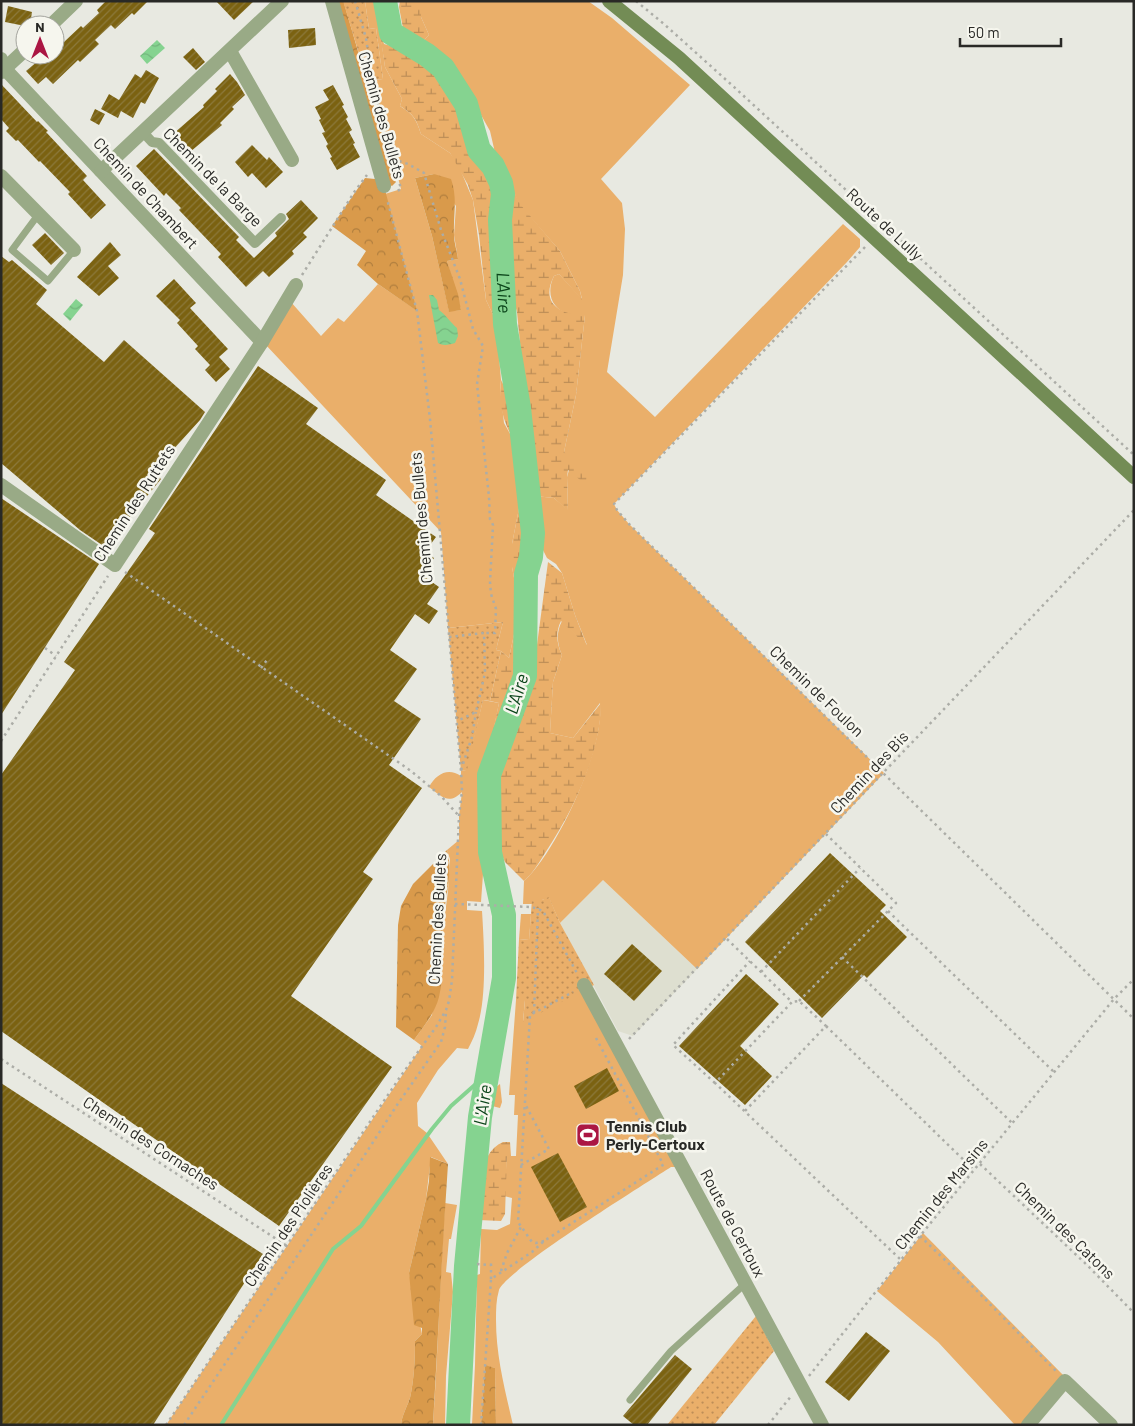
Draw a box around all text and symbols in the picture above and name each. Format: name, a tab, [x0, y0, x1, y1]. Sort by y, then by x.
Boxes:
north arrow	[15, 15, 65, 65]
scale bar	[960, 15, 1061, 47]
text: N	[35, 18, 45, 35]
text: 50 m	[968, 23, 1000, 41]
street label: Chemin des Bullets	[355, 49, 410, 181]
street label: Chemin de la Barge	[160, 123, 267, 230]
street label: Chemin de Chambert	[90, 133, 203, 252]
street label: Route de Lully	[843, 184, 928, 264]
water label: L'Aire	[493, 272, 516, 314]
street label: Chemin des Ruttets	[89, 441, 178, 565]
street label: Chemin des Bullets	[405, 452, 436, 584]
street label: Chemin de Foulon	[766, 641, 868, 740]
water label: L'Aire	[500, 671, 533, 717]
street label: Chemin des Bis	[826, 727, 912, 817]
street label: Chemin des Bullets	[424, 853, 449, 985]
water label: L'Aire	[468, 1083, 496, 1127]
street label: Chemin des Cornaches	[80, 1092, 223, 1194]
place label: Tennis Club Perly-Certoux	[606, 1116, 705, 1153]
sports icon: Tennis Club Perly-Certoux	[575, 1122, 601, 1148]
street label: Chemin des Marsins	[890, 1134, 991, 1253]
street label: Chemin des Piolières	[239, 1160, 336, 1290]
street label: Route de Certoux	[697, 1166, 770, 1280]
street label: Chemin des Catons	[1011, 1177, 1120, 1282]

